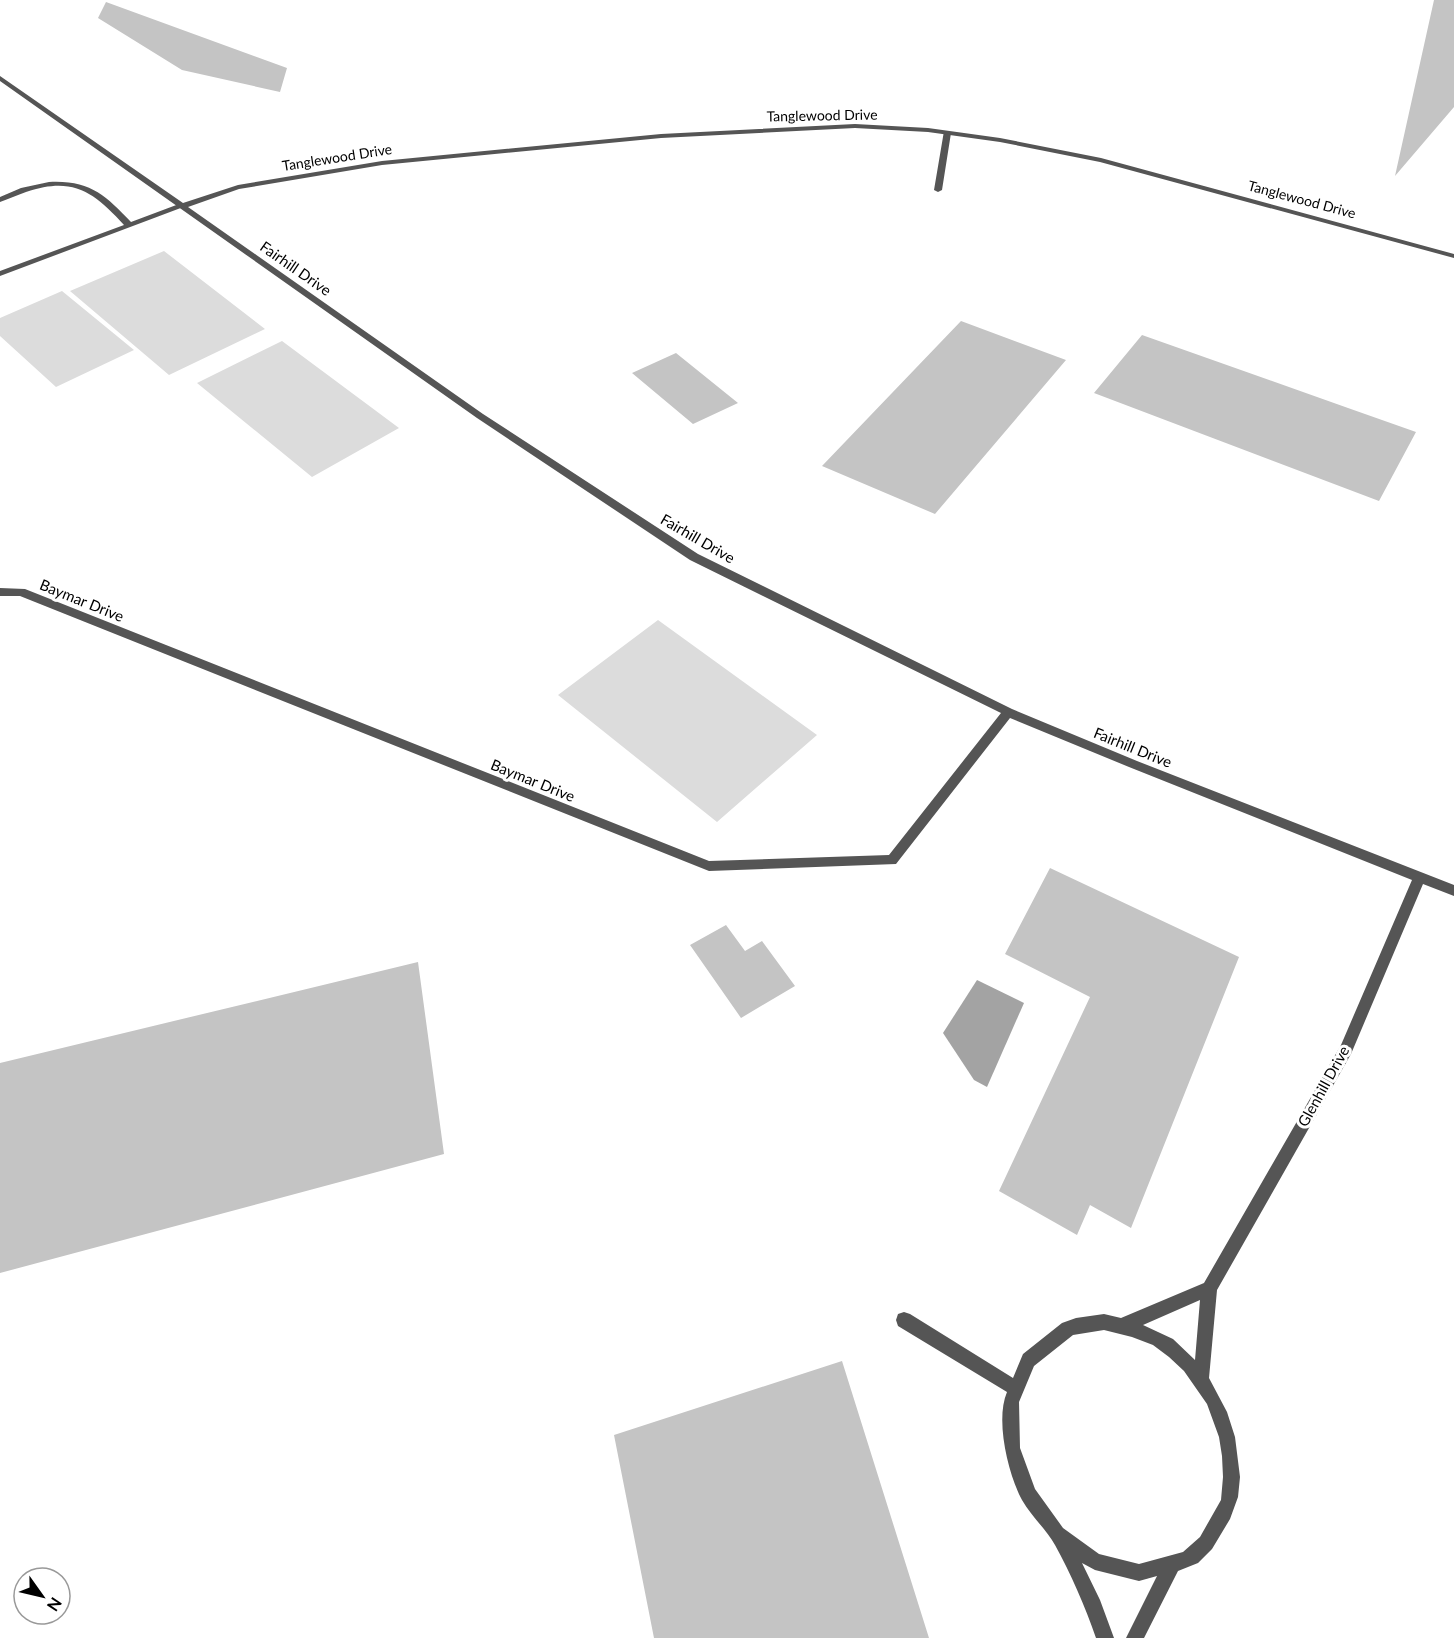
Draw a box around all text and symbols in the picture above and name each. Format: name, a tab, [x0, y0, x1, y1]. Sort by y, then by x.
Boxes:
street label: Tanglewood Drive	[766, 106, 878, 124]
street label: Tanglewood Drive	[281, 140, 393, 174]
street label: Tanglewood Drive	[1246, 176, 1358, 222]
street label: Fairhill Drive	[257, 237, 335, 299]
street label: Fairhill Drive	[658, 510, 738, 566]
street label: Baymar Drive	[37, 575, 127, 625]
street label: Fairhill Drive	[1091, 723, 1175, 771]
street label: Baymar Drive	[488, 755, 578, 805]
street label: Glenhill Drive	[1293, 1042, 1353, 1129]
north arrow	[12, 1566, 72, 1626]
text: N	[44, 1594, 66, 1615]

